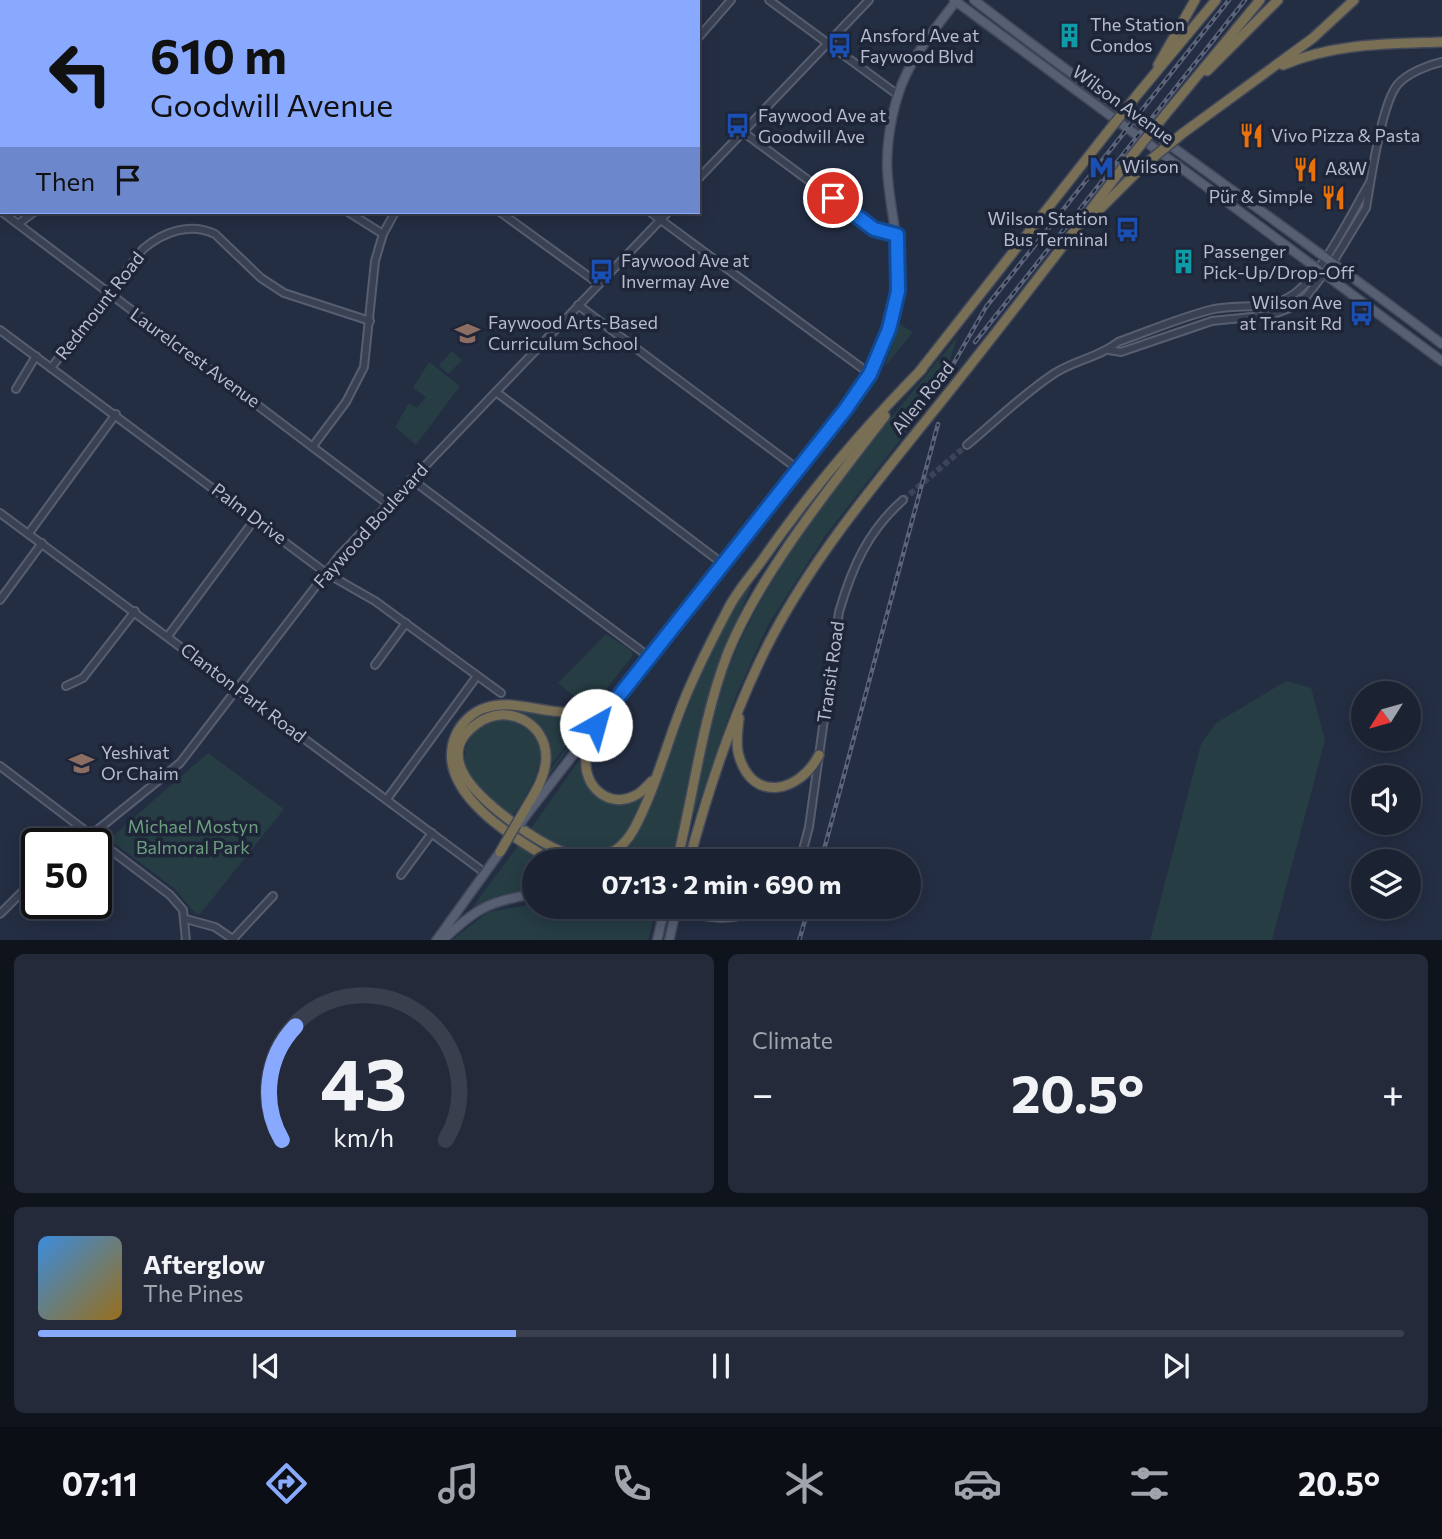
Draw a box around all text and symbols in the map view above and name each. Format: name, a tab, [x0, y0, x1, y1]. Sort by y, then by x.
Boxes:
place label: The Station Condos	[1090, 13, 1185, 56]
building icon: The Station Condos	[1056, 21, 1084, 49]
text: 610 m	[150, 24, 287, 84]
place label: Ansford Ave at Faywood Blvd	[860, 24, 979, 67]
icon: left	[35, 28, 126, 119]
bus stop icon: Ansford Ave at Faywood Blvd	[826, 32, 854, 60]
street label: Wilson Avenue	[1068, 60, 1179, 148]
text: Goodwill Avenue	[150, 84, 393, 124]
place label: Faywood Ave at Goodwill Ave	[758, 104, 886, 147]
bus stop icon: Faywood Ave at Goodwill Ave	[724, 112, 752, 140]
restaurant icon: Vivo Pizza & Pasta	[1237, 122, 1265, 150]
place label: Vivo Pizza & Pasta	[1271, 124, 1420, 146]
metro station icon: Wilson	[1088, 153, 1116, 181]
place label: Wilson	[1122, 155, 1179, 177]
restaurant icon: A&W	[1291, 155, 1319, 183]
place label: A&W	[1325, 157, 1367, 179]
icon: arrive	[109, 161, 147, 199]
text: Then	[35, 165, 95, 196]
pin	[803, 168, 863, 228]
icon: arrive	[814, 179, 852, 217]
restaurant icon: Pür & Simple	[1319, 183, 1347, 211]
place label: Pür & Simple	[1209, 185, 1313, 207]
place label: Wilson Station Bus Terminal	[987, 207, 1108, 250]
bus stop icon: Wilson Station Bus Terminal	[1114, 215, 1142, 243]
place label: Passenger Pick-Up/Drop-Off	[1203, 240, 1354, 283]
street label: Redmount Road	[50, 247, 148, 364]
building icon: Passenger Pick-Up/Drop-Off	[1169, 248, 1197, 276]
place label: Faywood Ave at Invermay Ave	[621, 249, 749, 292]
bus stop icon: Faywood Ave at Invermay Ave	[587, 257, 615, 285]
place label: Wilson Ave at Transit Rd	[1239, 291, 1342, 334]
bus stop icon: Wilson Ave at Transit Rd	[1348, 299, 1376, 327]
street label: Laurelcrest Avenue	[126, 303, 265, 412]
place label: Faywood Arts-Based Curriculum School	[488, 311, 658, 354]
school or university icon: Faywood Arts-Based Curriculum School	[454, 319, 482, 347]
street label: Allen Road	[886, 357, 958, 438]
street label: Faywood Boulevard	[309, 459, 432, 592]
street label: Palm Drive	[208, 478, 291, 548]
street label: Transit Road	[812, 620, 848, 724]
street label: Clanton Park Road	[176, 638, 311, 747]
north arrow	[1351, 681, 1421, 751]
map controls	[1351, 681, 1421, 919]
position arrow	[559, 688, 633, 762]
place label: Yeshivat Or Chaim	[101, 741, 179, 784]
school or university icon: Yeshivat Or Chaim	[67, 749, 95, 777]
button: sound	[1351, 765, 1421, 835]
park label: Michael Mostyn Balmoral Park	[128, 815, 258, 858]
speed limit sign: 50	[21, 828, 112, 919]
button: layers	[1351, 849, 1421, 919]
text: 07:13 · 2 min · 690 m	[601, 868, 842, 899]
text: Climate	[752, 1026, 833, 1054]
text: 43	[320, 1036, 408, 1125]
text: 20.5°	[1011, 1060, 1144, 1124]
text: −	[752, 1069, 774, 1116]
text: +	[1382, 1069, 1404, 1116]
text: km/h	[334, 1121, 394, 1151]
text: Afterglow	[143, 1248, 265, 1279]
text: The Pines	[143, 1279, 244, 1307]
icon: previous	[247, 1347, 285, 1385]
icon: pause	[702, 1347, 740, 1385]
icon: next	[1157, 1347, 1195, 1385]
icon: directions	[262, 1459, 311, 1508]
icon: music	[434, 1459, 483, 1508]
icon: phone	[607, 1459, 656, 1508]
icon: climate	[780, 1459, 829, 1508]
icon: car	[953, 1459, 1002, 1508]
icon: filters	[1125, 1459, 1174, 1508]
text: 07:11	[62, 1463, 138, 1503]
text: 20.5°	[1298, 1463, 1380, 1503]

